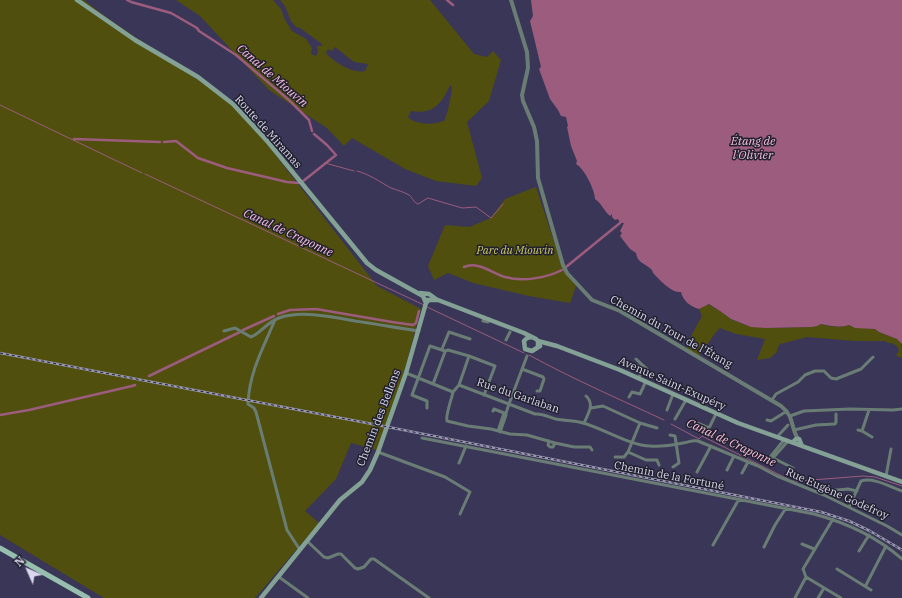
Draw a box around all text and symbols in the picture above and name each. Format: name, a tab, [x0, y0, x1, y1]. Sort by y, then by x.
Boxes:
water label: Canal de Miouvin	[234, 41, 310, 111]
street label: Route de Miramas	[232, 93, 304, 171]
water label: Étang de l'Olivier	[731, 135, 775, 163]
water label: Canal de Craponne	[241, 206, 335, 260]
park label: Parc du Miouvin	[477, 244, 553, 258]
street label: Chemin du Tour de l'Étang	[608, 293, 734, 371]
street label: Avenue Saint-Exupéry	[616, 354, 728, 414]
street label: Chemin des Bellons	[354, 368, 404, 468]
street label: Rue du Garlaban	[475, 376, 561, 416]
water label: Canal de Craponne	[684, 416, 778, 470]
street label: Chemin de la Fortuné	[613, 459, 725, 493]
street label: Rue Eugène Godefroy	[784, 465, 890, 523]
north arrow	[8, 550, 48, 590]
text: N	[11, 553, 28, 570]

